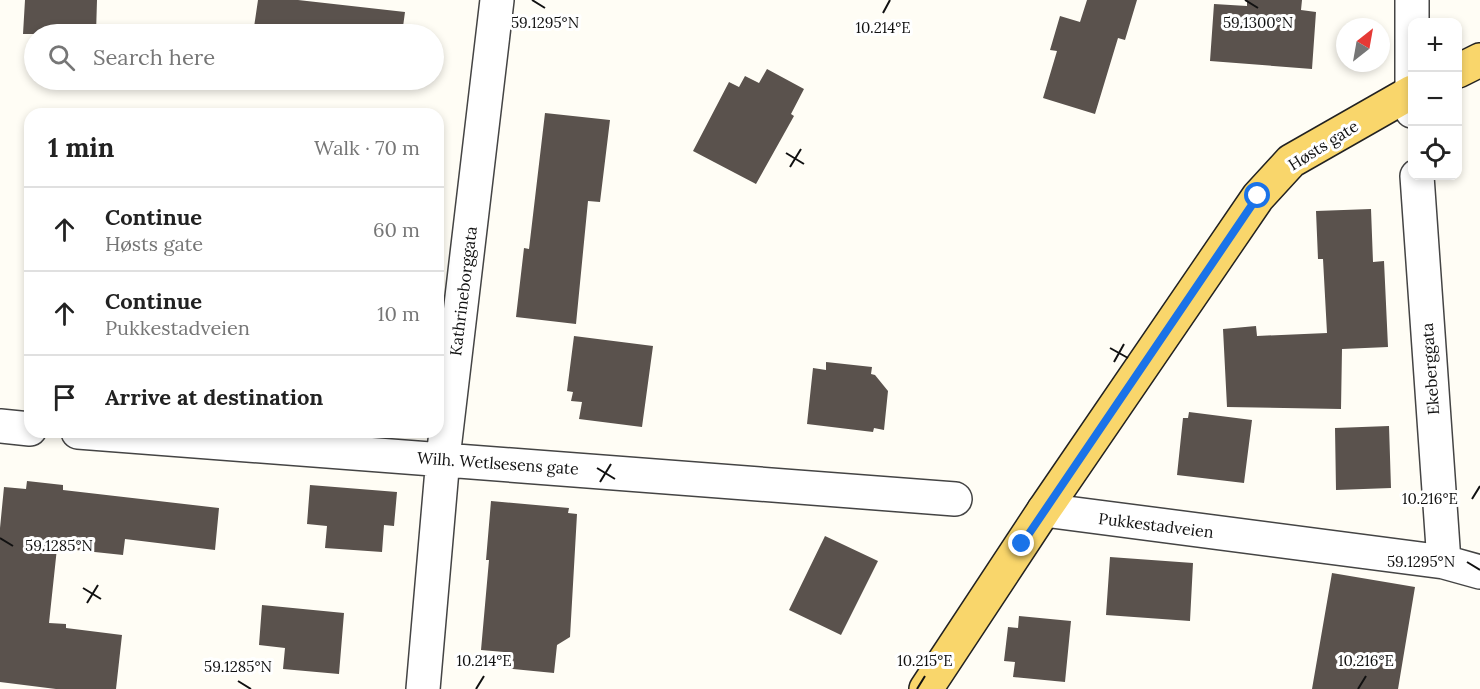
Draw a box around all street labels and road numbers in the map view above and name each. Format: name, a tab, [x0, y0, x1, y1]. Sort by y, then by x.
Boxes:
street label: Høsts gate	[1284, 116, 1362, 174]
street label: Kathrineborggata	[445, 225, 481, 357]
street label: Ekeberggata	[1417, 322, 1443, 416]
street label: Wilh. Wetlsesens gate	[417, 447, 580, 479]
street label: Pukkestadveien	[1097, 508, 1215, 542]

